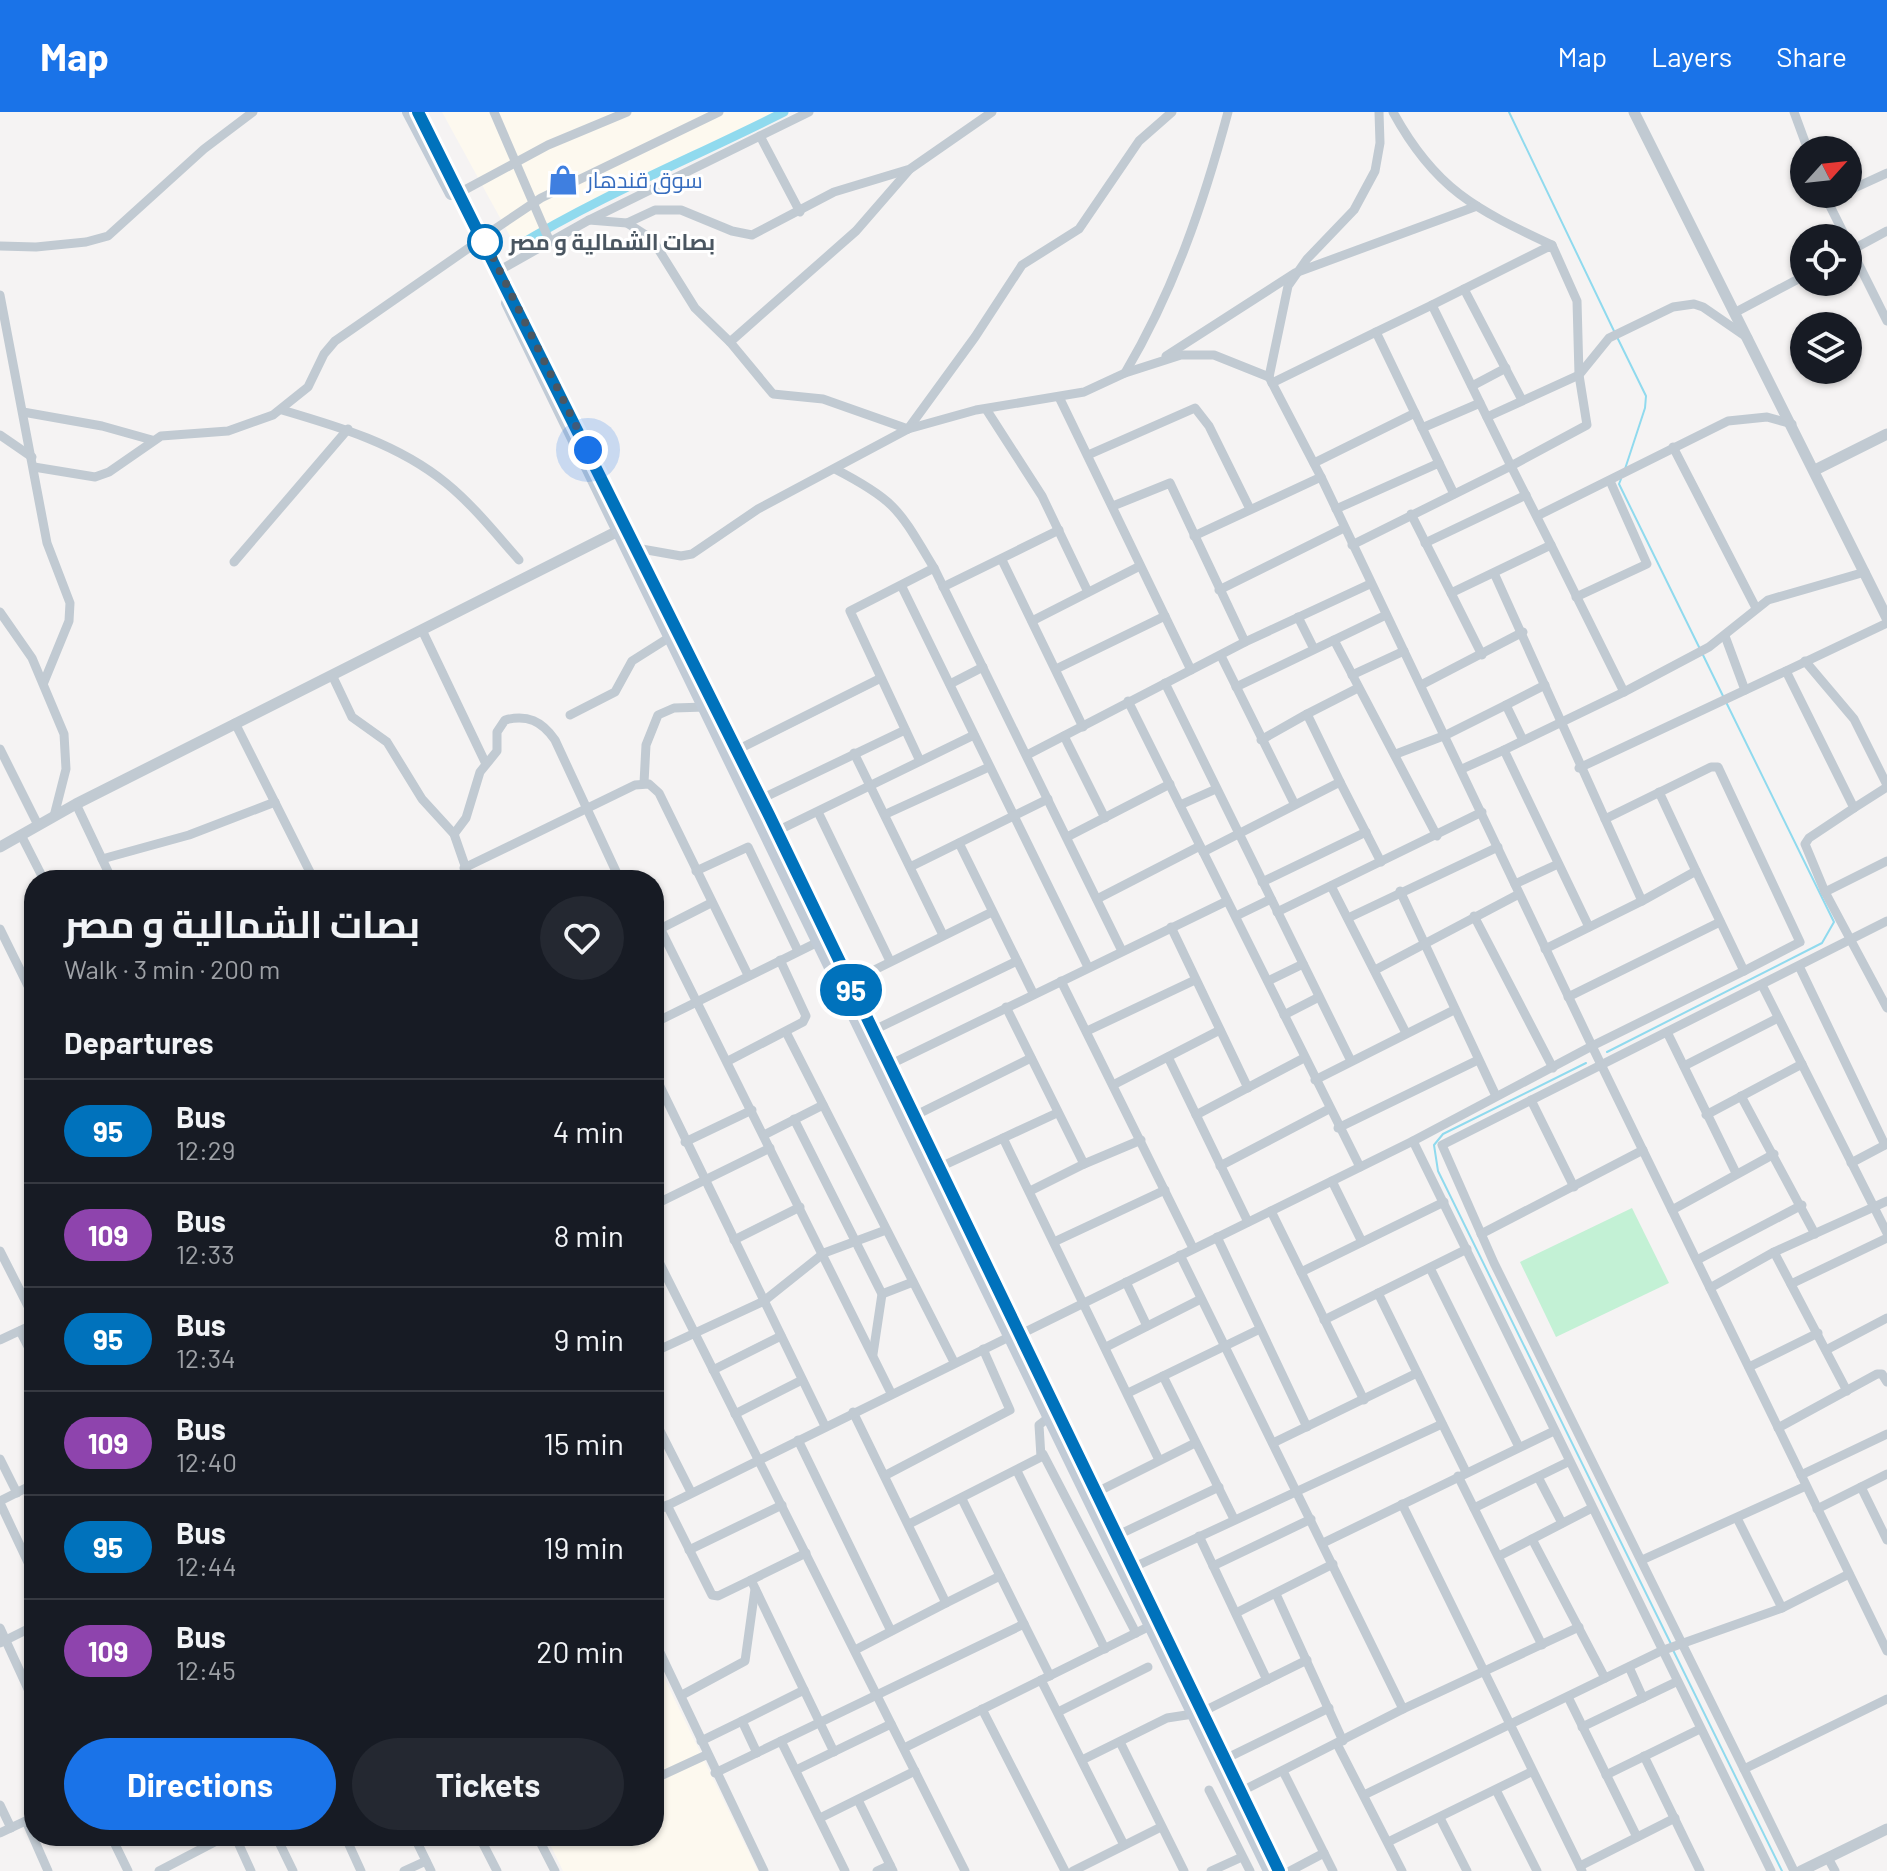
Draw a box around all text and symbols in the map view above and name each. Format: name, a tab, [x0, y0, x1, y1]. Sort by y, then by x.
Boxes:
text: Map	[40, 33, 109, 79]
text: Map	[1557, 39, 1607, 73]
text: Layers	[1651, 39, 1732, 73]
text: Share	[1776, 39, 1847, 73]
north arrow	[1790, 136, 1862, 208]
map controls	[1790, 136, 1862, 384]
shop icon: سوق قندهار	[546, 163, 580, 197]
place label: سوق قندهار	[585, 166, 703, 194]
button: locate	[1790, 224, 1862, 296]
marker: بصات الشمالية و مصر	[468, 225, 502, 259]
place label: بصات الشمالية و مصر	[508, 228, 715, 256]
button: layers	[1790, 312, 1862, 384]
your location	[568, 430, 608, 470]
button: heart	[540, 896, 624, 980]
text: بصات الشمالية و مصر	[64, 900, 420, 946]
text: Walk · 3 min · 200 m	[64, 953, 280, 984]
line badge: 95	[815, 964, 887, 1016]
text: 95	[836, 973, 866, 1007]
text: Departures	[64, 1024, 214, 1060]
text: Bus	[176, 1098, 226, 1134]
text: 4 min	[553, 1113, 624, 1149]
text: 95	[93, 1114, 123, 1148]
text: 12:29	[176, 1134, 235, 1165]
text: Bus	[176, 1202, 226, 1238]
text: 8 min	[554, 1217, 624, 1253]
text: 109	[88, 1218, 128, 1252]
text: 12:33	[176, 1238, 235, 1269]
text: Bus	[176, 1306, 226, 1342]
text: 9 min	[554, 1321, 624, 1357]
text: 95	[93, 1322, 123, 1356]
text: 12:34	[176, 1342, 236, 1373]
text: Bus	[176, 1410, 226, 1446]
text: 15 min	[543, 1425, 624, 1461]
text: 109	[88, 1426, 128, 1460]
text: 12:40	[176, 1446, 237, 1477]
text: Bus	[176, 1514, 226, 1550]
text: 19 min	[543, 1529, 624, 1565]
text: 95	[93, 1530, 123, 1564]
text: 12:44	[176, 1550, 237, 1581]
text: Bus	[176, 1618, 226, 1654]
text: 20 min	[536, 1633, 624, 1669]
text: 109	[88, 1634, 128, 1668]
text: 12:45	[176, 1654, 236, 1685]
button: Directions	[64, 1738, 336, 1830]
button: Tickets	[352, 1738, 624, 1830]

